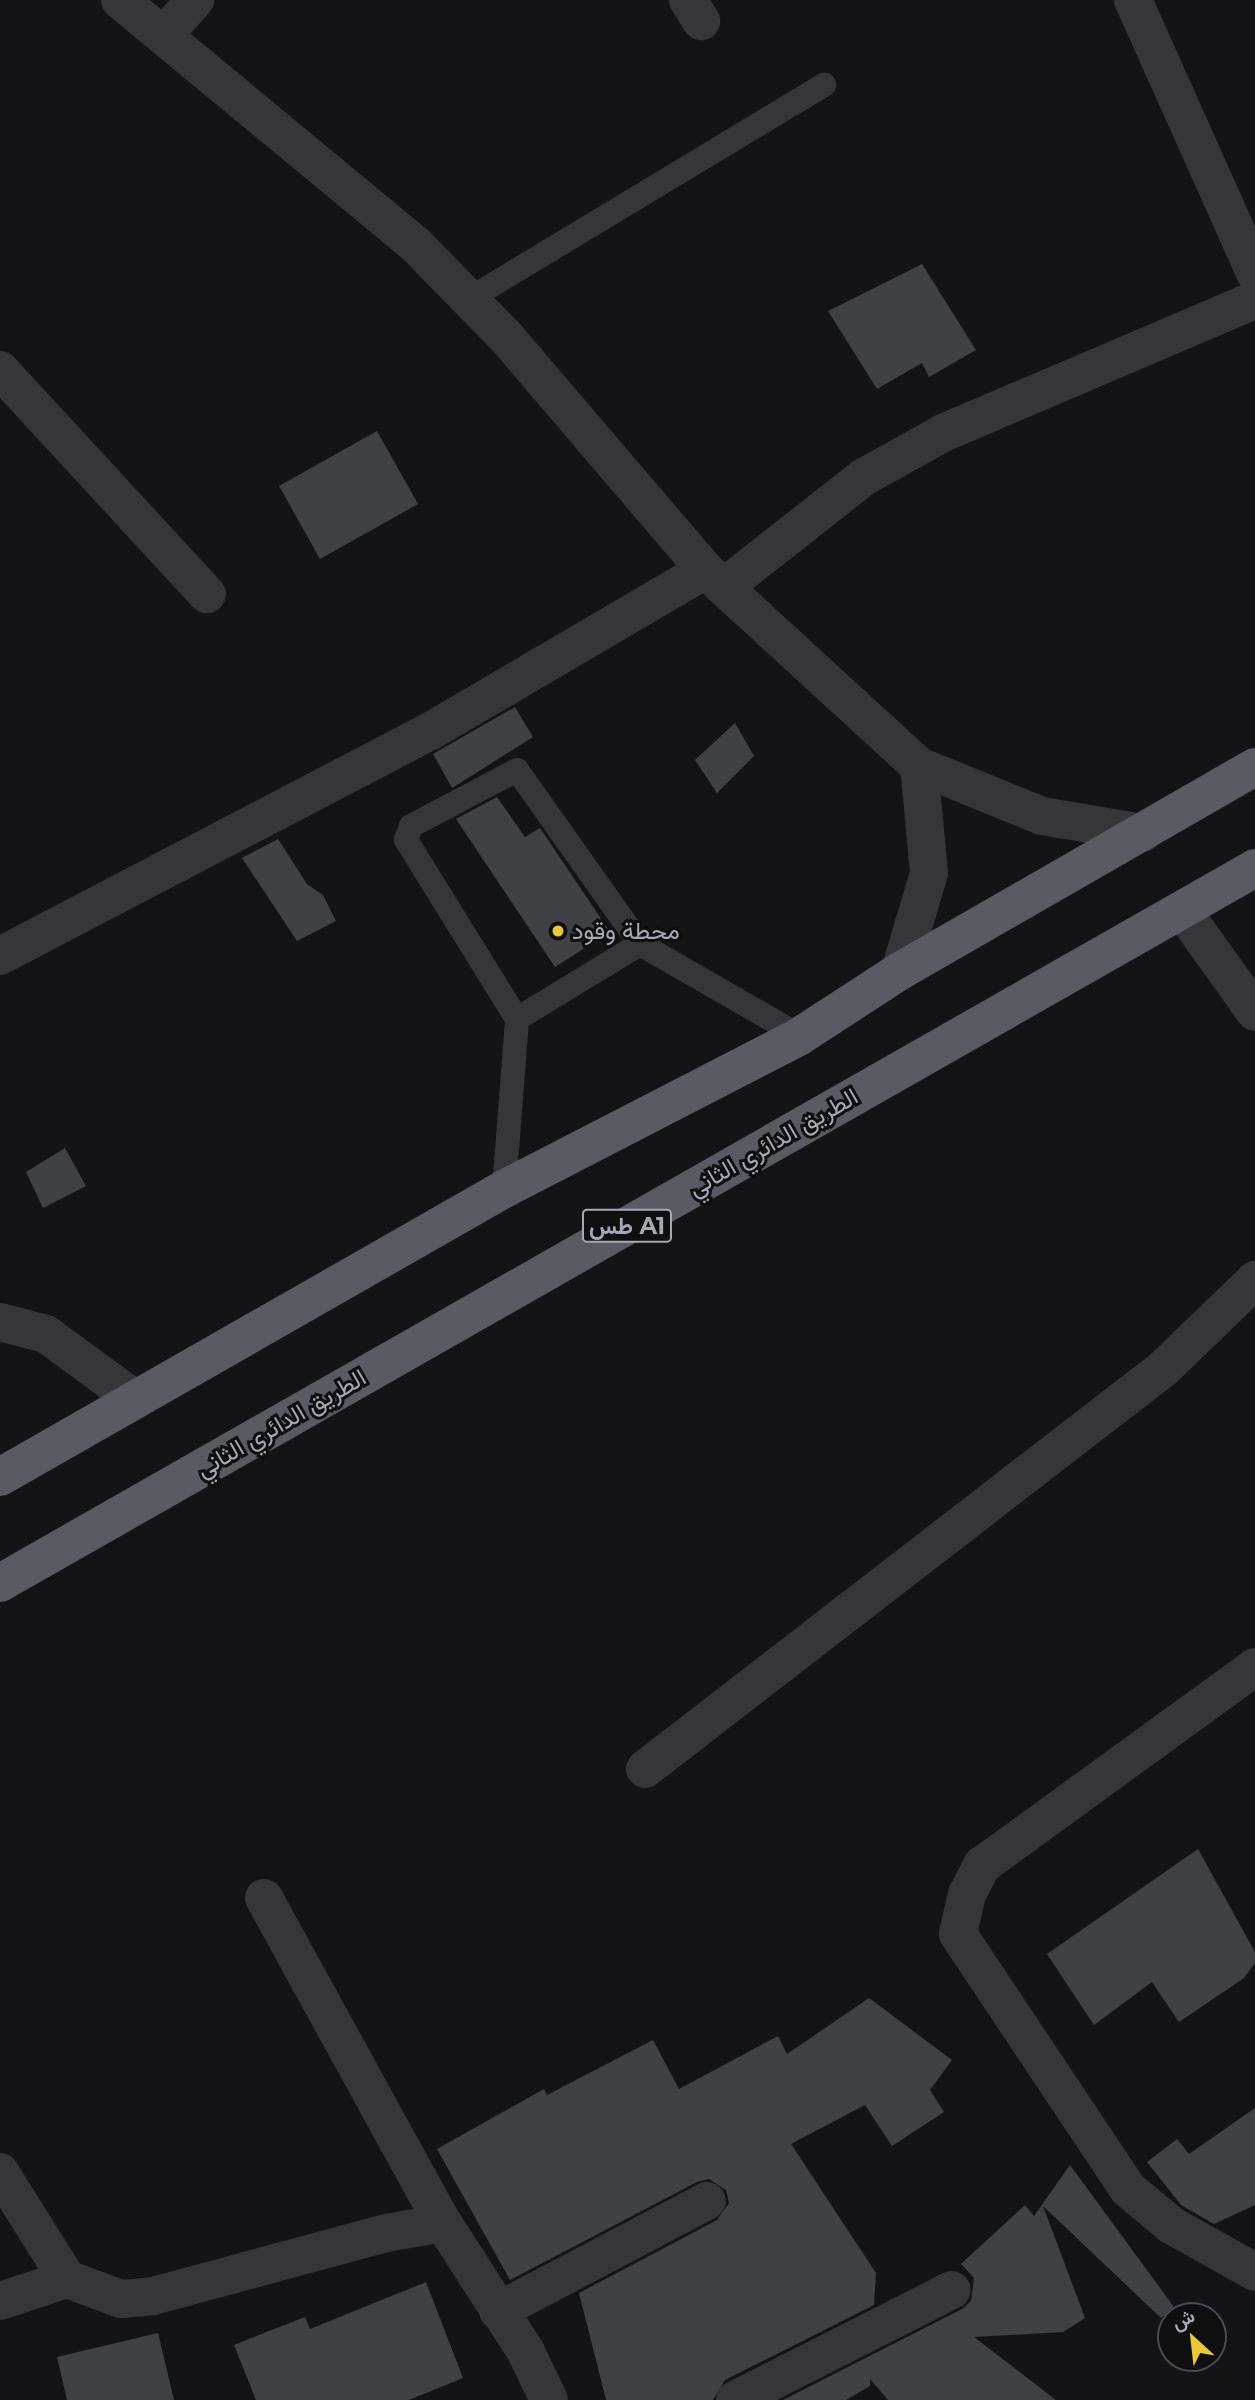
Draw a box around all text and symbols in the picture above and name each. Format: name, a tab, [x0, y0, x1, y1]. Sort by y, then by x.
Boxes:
place label: محطة وقود	[572, 917, 680, 945]
marker: محطة وقود	[550, 923, 566, 939]
street label: الطريق الدائري الثاني	[683, 1082, 863, 1202]
road number: طس A1	[582, 1206, 672, 1246]
street label: الطريق الدائري الثاني	[191, 1363, 371, 1483]
north arrow	[1157, 2302, 1227, 2372]
text: ش	[1168, 2304, 1199, 2335]

